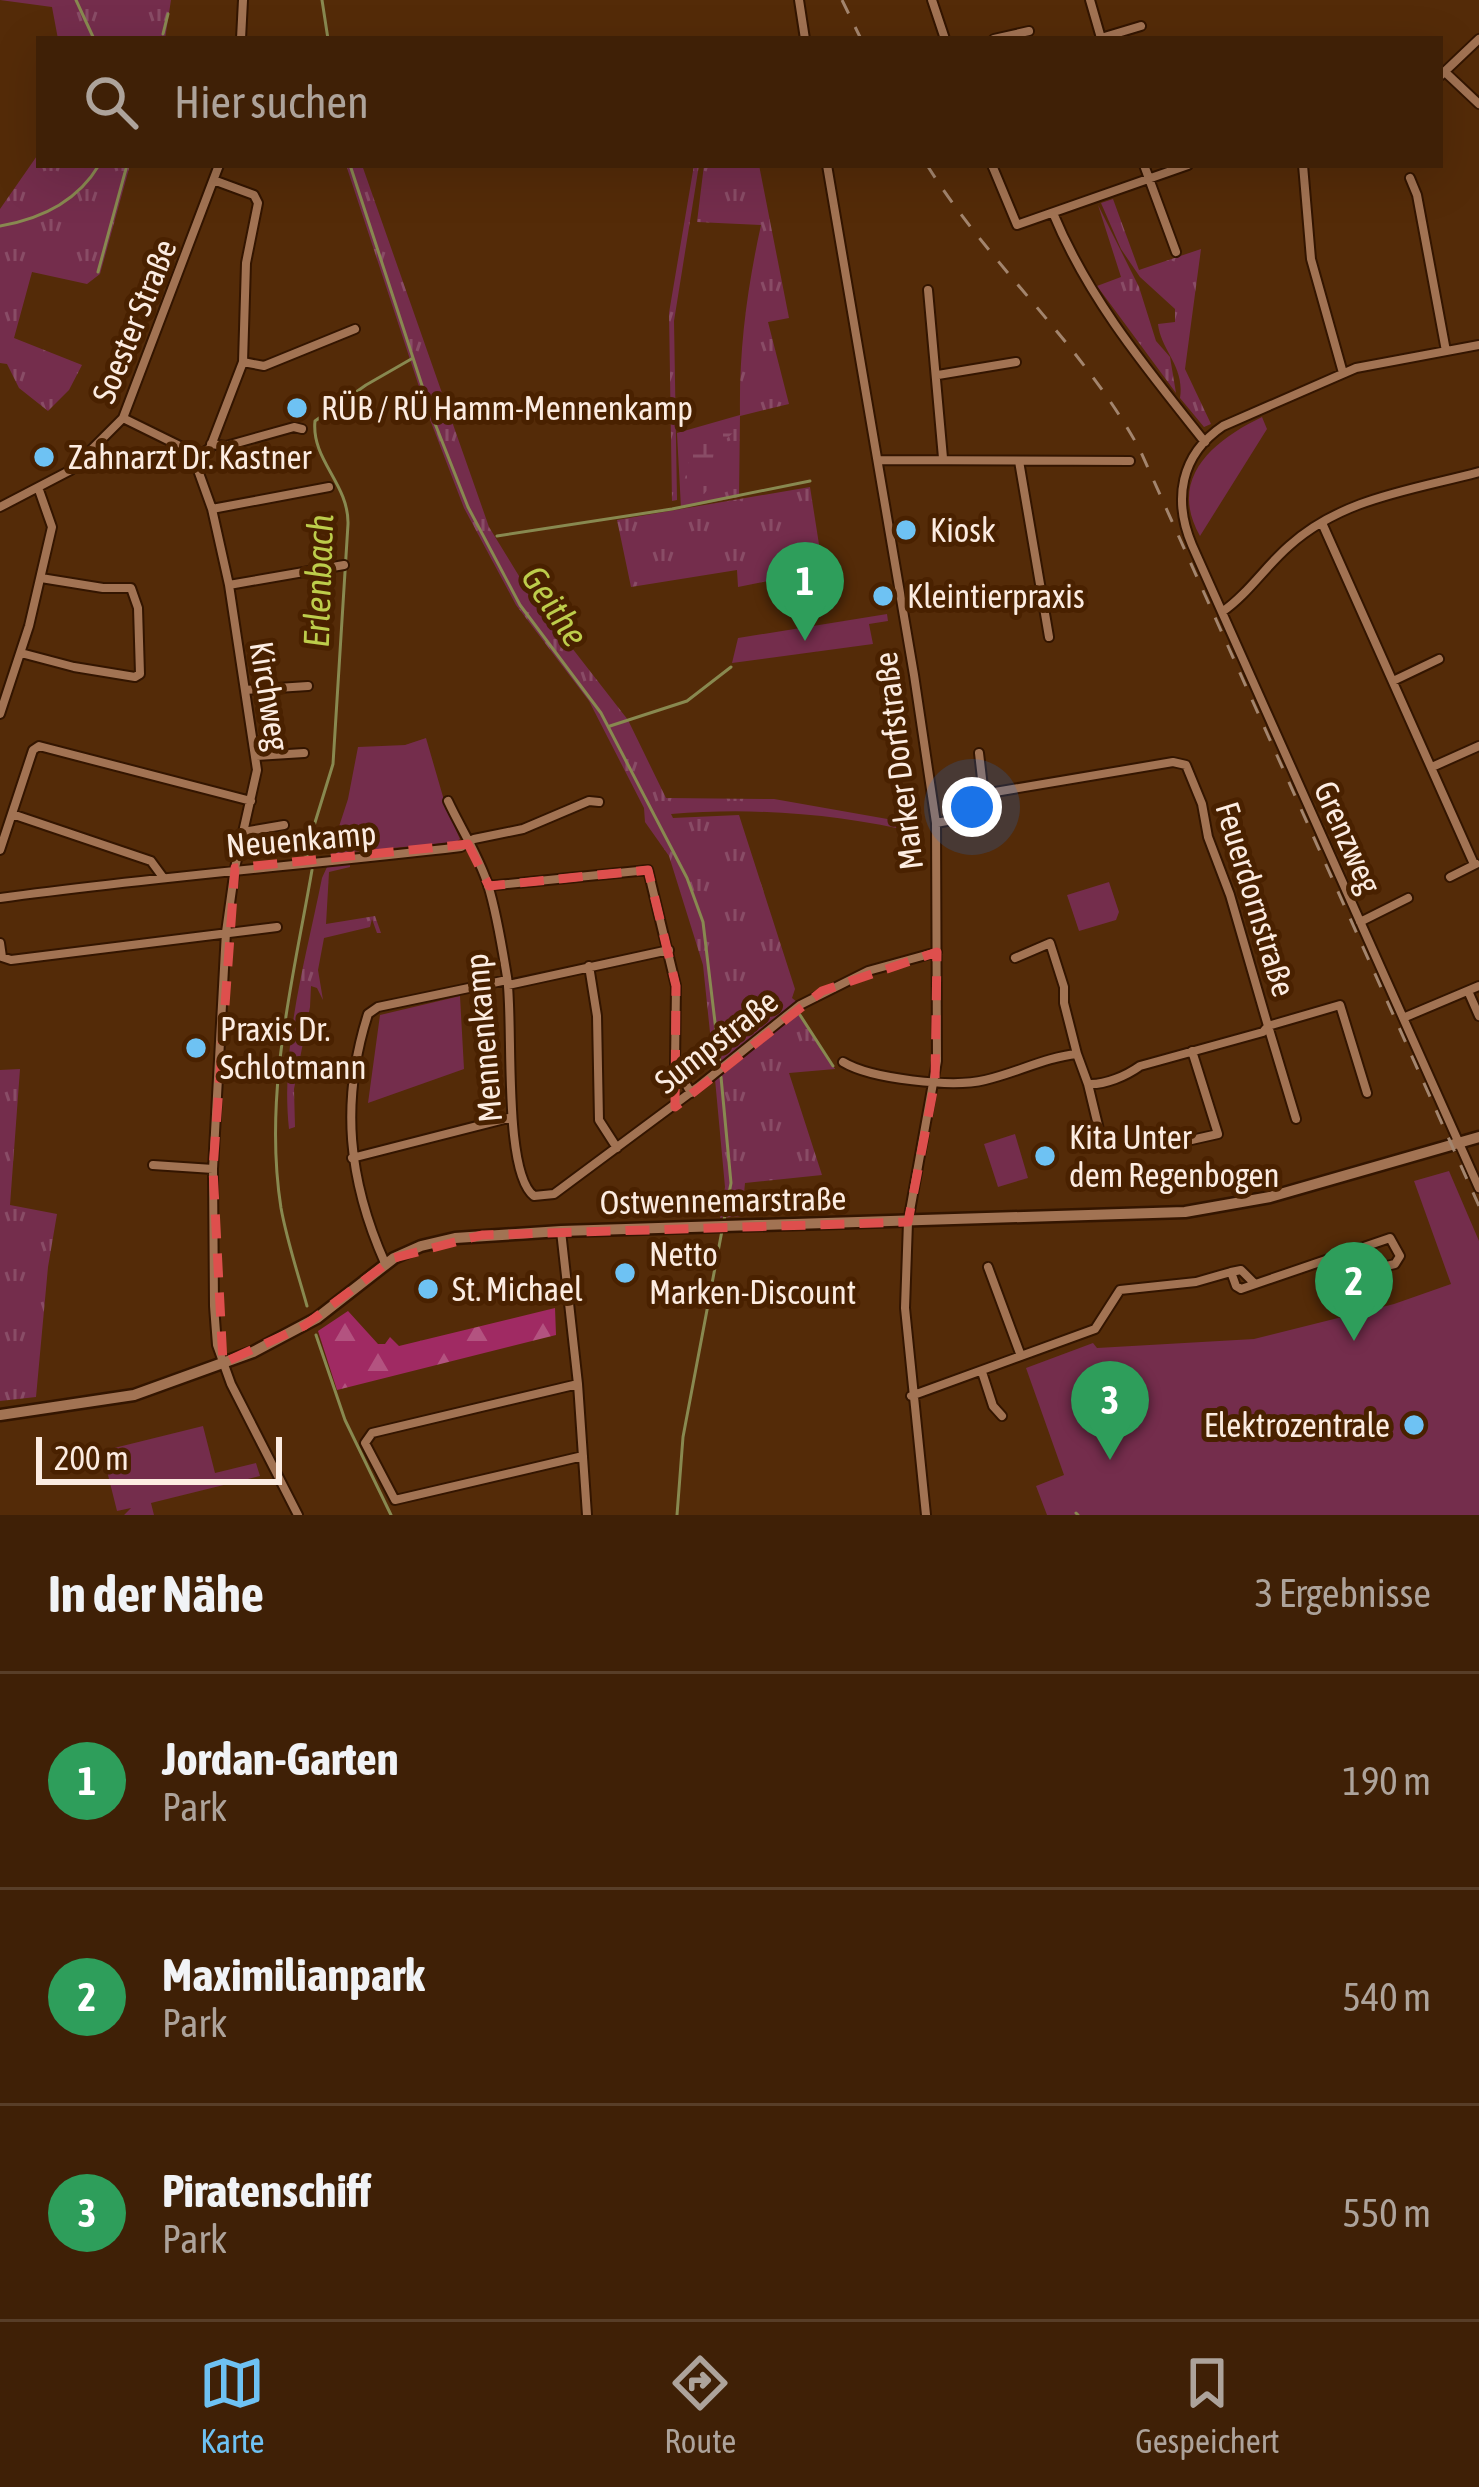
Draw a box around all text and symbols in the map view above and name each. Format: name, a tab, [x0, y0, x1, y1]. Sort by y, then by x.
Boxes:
search box	[36, 36, 1443, 168]
icon: search	[78, 69, 144, 135]
text: Hier suchen	[174, 76, 369, 128]
street label: Soester Straße	[84, 234, 184, 408]
place label: RÜB / RÜ Hamm-Mennenkamp	[321, 389, 693, 427]
marker: RÜB / RÜ Hamm-Mennenkamp	[284, 395, 310, 421]
place label: Zahnarzt Dr. Kastner	[68, 438, 312, 476]
marker: Zahnarzt Dr. Kastner	[31, 444, 57, 470]
place label: Kiosk	[930, 511, 995, 549]
water label: Erlenbach	[295, 514, 341, 648]
marker: Kiosk	[893, 517, 919, 543]
pin: 1	[766, 542, 844, 641]
water label: Geithe	[513, 558, 597, 654]
place label: Kleintierpraxis	[907, 577, 1085, 615]
marker: Kleintierpraxis	[870, 583, 896, 609]
street label: Kirchweg	[243, 639, 298, 754]
street label: Marker Dorfstraße	[866, 650, 930, 872]
street label: Grenzweg	[1307, 775, 1390, 900]
your location	[942, 777, 1002, 837]
street label: Feuerdornstraße	[1208, 797, 1304, 1001]
street label: Neuenkamp	[224, 814, 378, 864]
street label: Mennenkamp	[457, 952, 509, 1124]
street label: Sumpstraße	[647, 981, 785, 1101]
place label: Praxis Dr. Schlotmann	[220, 1010, 367, 1086]
marker: Praxis Dr. Schlotmann	[183, 1035, 209, 1061]
place label: Kita Unter dem Regenbogen	[1069, 1118, 1280, 1194]
marker: Kita Unter dem Regenbogen	[1032, 1143, 1058, 1169]
street label: Ostwennemarstraße	[599, 1179, 847, 1221]
place label: Netto Marken-Discount	[649, 1235, 856, 1311]
pin: 2	[1315, 1242, 1393, 1341]
marker: Netto Marken-Discount	[612, 1260, 638, 1286]
place label: St. Michael	[452, 1270, 583, 1308]
marker: St. Michael	[415, 1276, 441, 1302]
pin: 3	[1071, 1361, 1149, 1460]
place label: Elektrozentrale	[1204, 1406, 1390, 1444]
marker: Elektrozentrale	[1401, 1412, 1427, 1438]
scale bar	[36, 1431, 282, 1484]
text: 200 m	[54, 1439, 129, 1477]
text: In der Nähe	[48, 1564, 264, 1623]
text: 3 Ergebnisse	[1255, 1571, 1431, 1615]
text: Jordan-Garten	[162, 1733, 399, 1785]
text: 1	[78, 1759, 96, 1803]
text: 190 m	[1343, 1759, 1431, 1803]
text: Park	[162, 1785, 227, 1829]
text: Maximilianpark	[162, 1949, 425, 2001]
text: 2	[78, 1975, 96, 2019]
text: 540 m	[1343, 1975, 1431, 2019]
text: Park	[162, 2001, 227, 2045]
text: Piratenschiff	[162, 2165, 371, 2217]
text: 3	[78, 2191, 96, 2235]
text: 550 m	[1343, 2191, 1431, 2235]
text: Park	[162, 2217, 227, 2261]
tab: Karte	[199, 2350, 265, 2460]
tab: Route	[664, 2350, 736, 2460]
tab: Gespeichert	[1135, 2350, 1280, 2460]

